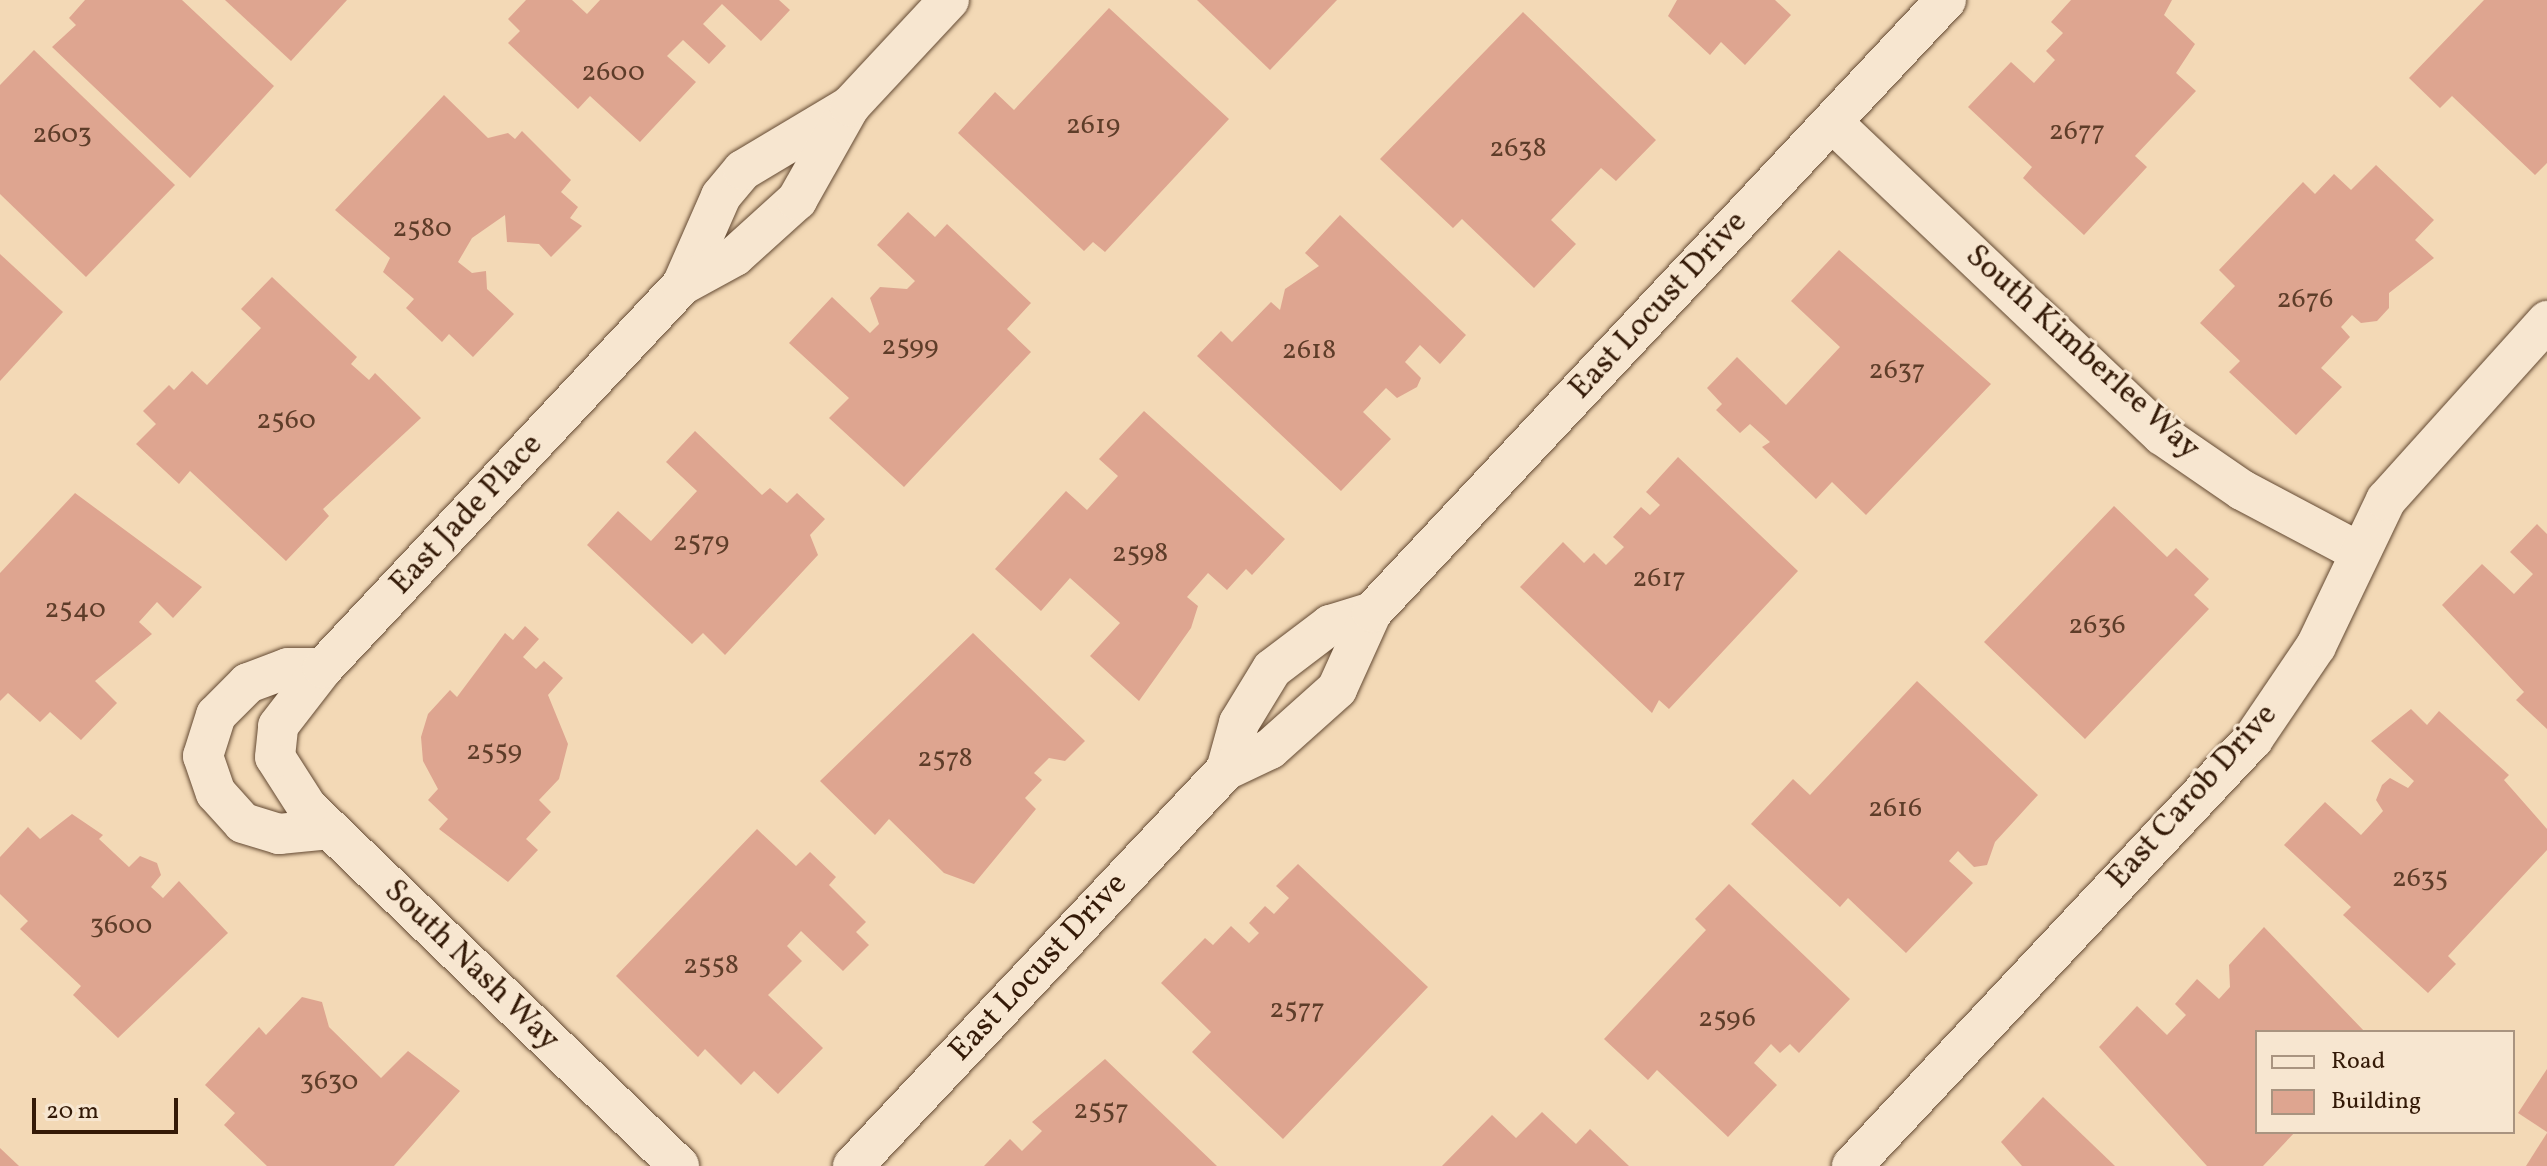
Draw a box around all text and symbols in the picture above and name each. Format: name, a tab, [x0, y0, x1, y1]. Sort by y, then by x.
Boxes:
house number: 2600	[581, 56, 645, 90]
house number: 2619	[1066, 109, 1120, 143]
house number: 2677	[2049, 115, 2105, 149]
house number: 2603	[32, 118, 92, 152]
house number: 2638	[1489, 132, 1547, 166]
street label: East Locust Drive	[1562, 204, 1756, 408]
house number: 2580	[392, 212, 452, 246]
street label: South Kimberlee Way	[1956, 237, 2208, 469]
house number: 2676	[2277, 283, 2333, 317]
house number: 2599	[881, 330, 939, 364]
house number: 2618	[1282, 334, 1336, 368]
house number: 2637	[1869, 354, 1925, 388]
house number: 2560	[256, 404, 316, 438]
street label: East Jade Place	[383, 427, 551, 603]
house number: 2579	[673, 526, 729, 560]
house number: 2598	[1112, 537, 1168, 571]
house number: 2617	[1632, 562, 1686, 596]
house number: 2540	[44, 593, 106, 627]
house number: 2636	[2068, 609, 2126, 643]
street label: East Carob Drive	[2100, 697, 2286, 897]
house number: 2559	[466, 735, 522, 769]
house number: 2578	[917, 742, 973, 776]
house number: 2616	[1868, 792, 1922, 826]
house number: 2635	[2392, 862, 2448, 896]
street label: East Locust Drive	[942, 866, 1136, 1070]
street label: South Nash Way	[375, 872, 567, 1060]
house number: 3600	[90, 909, 152, 943]
house number: 2558	[683, 949, 739, 983]
house number: 2577	[1269, 993, 1325, 1027]
house number: 2596	[1698, 1002, 1756, 1036]
legend	[2255, 1030, 2515, 1134]
text: Road	[2331, 1045, 2385, 1079]
house number: 3630	[300, 1065, 358, 1099]
scale bar	[36, 1082, 182, 1132]
text: Building	[2331, 1085, 2421, 1119]
house number: 2557	[1073, 1094, 1129, 1128]
text: 20 m	[46, 1095, 99, 1129]

